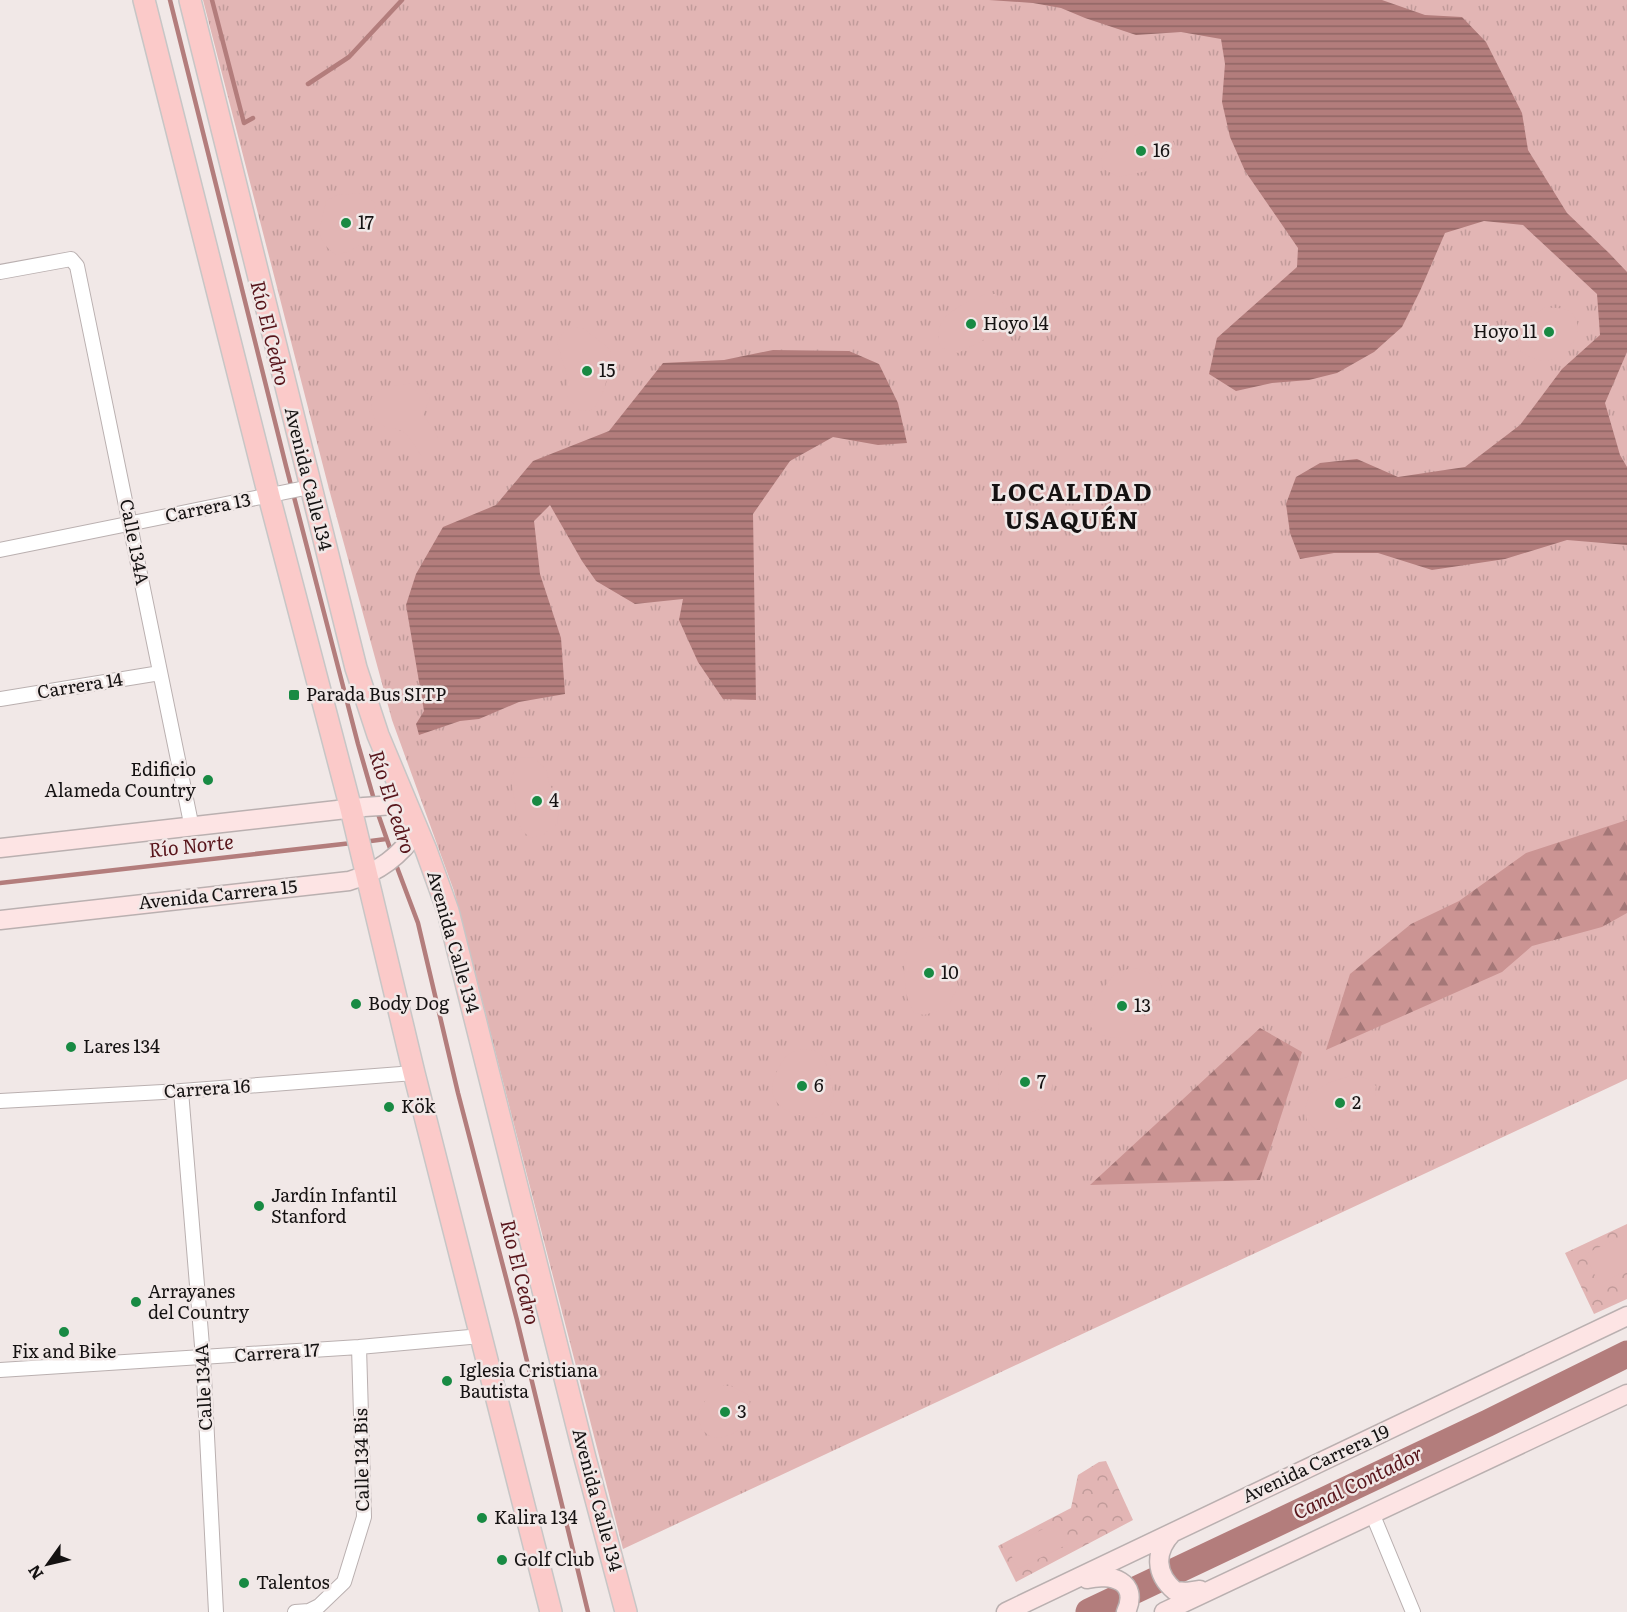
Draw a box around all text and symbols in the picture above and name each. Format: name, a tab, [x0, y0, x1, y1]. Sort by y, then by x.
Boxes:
place label: 16	[1153, 136, 1170, 163]
marker: 16	[1134, 144, 1148, 158]
place label: 17	[358, 208, 374, 235]
marker: 17	[339, 216, 353, 230]
water label: Río El Cedro	[244, 277, 300, 388]
place label: Hoyo 14	[983, 309, 1049, 336]
marker: Hoyo 14	[964, 317, 978, 331]
place label: Hoyo 11	[1473, 317, 1537, 344]
marker: Hoyo 11	[1542, 325, 1556, 339]
place label: 15	[599, 356, 615, 383]
marker: 15	[580, 364, 594, 378]
street label: Avenida Calle 134	[279, 404, 340, 553]
district label: LOCALIDAD USAQUÉN	[991, 473, 1153, 536]
street label: Carrera 13	[163, 485, 253, 528]
street label: Calle 134A	[114, 496, 157, 587]
street label: Carrera 14	[35, 664, 125, 705]
place label: Parada Bus SITP	[306, 680, 446, 707]
marker: Parada Bus SITP	[287, 688, 301, 702]
water label: Río El Cedro	[363, 746, 425, 857]
place label: Edificio Alameda Country	[45, 755, 197, 803]
marker: Edificio Alameda Country	[201, 773, 215, 787]
place label: 4	[549, 786, 559, 813]
marker: 4	[530, 794, 544, 808]
water label: Río Norte	[147, 825, 235, 863]
street label: Avenida Calle 134	[421, 867, 488, 1016]
street label: Avenida Carrera 15	[137, 872, 299, 915]
place label: 10	[941, 958, 959, 985]
marker: 10	[922, 966, 936, 980]
place label: Body Dog	[368, 989, 450, 1016]
place label: 13	[1134, 991, 1151, 1018]
marker: Body Dog	[349, 997, 363, 1011]
marker: 13	[1115, 999, 1129, 1013]
place label: Lares 134	[83, 1032, 160, 1059]
marker: Lares 134	[64, 1040, 78, 1054]
place label: 7	[1037, 1067, 1046, 1094]
street label: Carrera 16	[163, 1071, 251, 1104]
place label: 6	[814, 1071, 824, 1098]
marker: 7	[1018, 1075, 1032, 1089]
marker: 6	[795, 1079, 809, 1093]
place label: 2	[1352, 1088, 1361, 1115]
place label: Kök	[401, 1092, 436, 1119]
marker: 2	[1333, 1096, 1347, 1110]
marker: Kök	[382, 1100, 396, 1114]
place label: Jardín Infantil Stanford	[271, 1181, 397, 1229]
marker: Jardín Infantil Stanford	[252, 1199, 266, 1213]
water label: Río El Cedro	[494, 1216, 550, 1327]
place label: Arrayanes del Country	[148, 1277, 250, 1325]
marker: Arrayanes del Country	[129, 1295, 143, 1309]
marker: Fix and Bike	[57, 1325, 71, 1339]
street label: Carrera 17	[233, 1335, 321, 1368]
place label: Fix and Bike	[12, 1337, 116, 1364]
street label: Calle 134A	[187, 1343, 218, 1431]
place label: Iglesia Cristiana Bautista	[459, 1356, 598, 1404]
marker: Iglesia Cristiana Bautista	[440, 1374, 454, 1388]
place label: 3	[737, 1397, 747, 1424]
marker: 3	[718, 1405, 732, 1419]
street label: Calle 134 Bis	[346, 1408, 375, 1512]
street label: Avenida Carrera 19	[1237, 1417, 1393, 1509]
street label: Avenida Calle 134	[566, 1425, 631, 1574]
water label: Canal Contador	[1287, 1437, 1427, 1526]
place label: Kalira 134	[494, 1503, 578, 1530]
marker: Kalira 134	[475, 1511, 489, 1525]
north arrow	[18, 1534, 78, 1594]
place label: Golf Club	[514, 1545, 595, 1572]
marker: Golf Club	[495, 1553, 509, 1567]
text: N	[21, 1561, 48, 1585]
place label: Talentos	[256, 1568, 330, 1595]
marker: Talentos	[237, 1576, 251, 1590]

